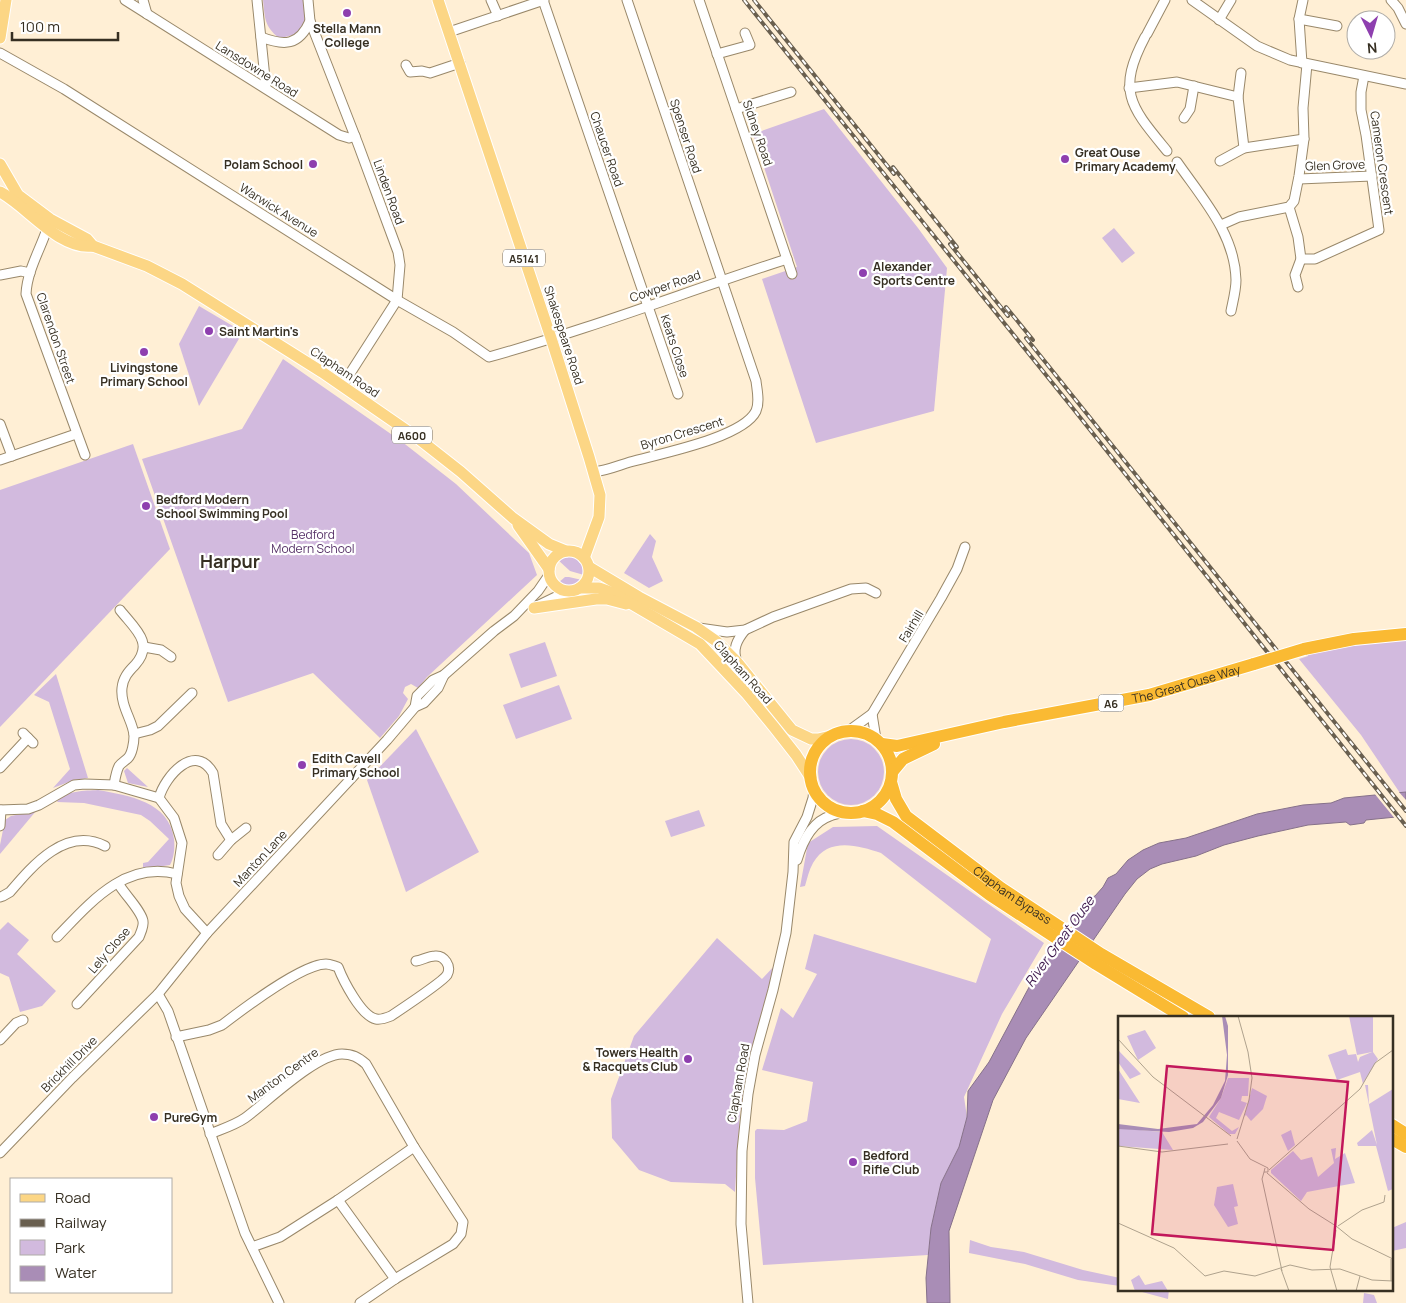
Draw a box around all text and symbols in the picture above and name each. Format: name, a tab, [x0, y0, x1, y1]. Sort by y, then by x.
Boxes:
marker: Stella Mann College	[341, 7, 353, 19]
scale bar	[12, 10, 119, 42]
north arrow	[1346, 10, 1396, 60]
text: 100 m	[20, 16, 60, 37]
place label: Stella Mann College	[313, 20, 381, 51]
street label: Lansdowne Road	[212, 37, 302, 101]
text: N	[1366, 39, 1378, 58]
street label: Spenser Road	[666, 97, 706, 175]
street label: Sidney Road	[739, 98, 777, 168]
street label: Chaucer Road	[586, 109, 628, 189]
street label: Cameron Crescent	[1366, 110, 1398, 216]
place label: Great Ouse Primary Academy	[1075, 144, 1176, 175]
marker: Great Ouse Primary Academy	[1059, 153, 1071, 165]
street label: Glen Grove	[1305, 155, 1365, 175]
place label: Polam School	[224, 156, 303, 173]
street label: Linden Road	[369, 157, 409, 227]
marker: Polam School	[307, 158, 319, 170]
street label: Warwick Avenue	[236, 179, 322, 241]
road number: A5141	[503, 250, 545, 266]
place label: Alexander Sports Centre	[873, 258, 955, 289]
street label: Cowper Road	[627, 266, 703, 306]
marker: Alexander Sports Centre	[857, 267, 869, 279]
street label: Shakespeare Road	[540, 283, 588, 387]
street label: Clarendon Street	[32, 290, 80, 386]
street label: Keats Close	[657, 312, 693, 380]
place label: Saint Martin's	[219, 323, 299, 340]
marker: Saint Martin's	[203, 325, 215, 337]
street label: Clapham Road	[307, 343, 383, 401]
marker: Livingstone Primary School	[138, 346, 150, 358]
place label: Livingstone Primary School	[100, 359, 188, 390]
street label: Byron Crescent	[638, 412, 726, 454]
road number: A600	[392, 426, 432, 444]
place label: Bedford Modern School Swimming Pool	[156, 491, 288, 522]
marker: Bedford Modern School Swimming Pool	[140, 500, 152, 512]
park label: Bedford Modern School	[271, 526, 355, 557]
district label: Harpur	[200, 549, 260, 573]
street label: Fairhill	[895, 607, 927, 645]
street label: Clapham Road	[710, 637, 776, 707]
street label: The Great Ouse Way	[1130, 660, 1243, 707]
road number: A6	[1098, 694, 1124, 711]
place label: Edith Cavell Primary School	[312, 750, 400, 781]
marker: Edith Cavell Primary School	[296, 759, 308, 771]
street label: Manton Lane	[229, 826, 291, 890]
street label: Clapham Bypass	[970, 862, 1055, 928]
water label: River Great Ouse	[1020, 891, 1099, 990]
street label: Lely Close	[84, 923, 134, 977]
inset map	[1118, 1016, 1394, 1290]
street label: Brickhill Drive	[37, 1032, 101, 1096]
street label: Clapham Road	[723, 1042, 753, 1124]
street label: Manton Centre	[244, 1044, 322, 1106]
place label: Towers Health & Racquets Club	[582, 1044, 678, 1075]
marker: Towers Health & Racquets Club	[682, 1053, 694, 1065]
place label: PureGym	[164, 1109, 218, 1126]
marker: PureGym	[148, 1111, 160, 1123]
place label: Bedford Rifle Club	[863, 1147, 919, 1178]
marker: Bedford Rifle Club	[847, 1156, 859, 1168]
legend	[10, 1178, 172, 1293]
text: Road	[55, 1187, 91, 1208]
text: Railway	[55, 1212, 107, 1233]
text: Park	[55, 1237, 85, 1258]
text: Water	[55, 1262, 97, 1283]

